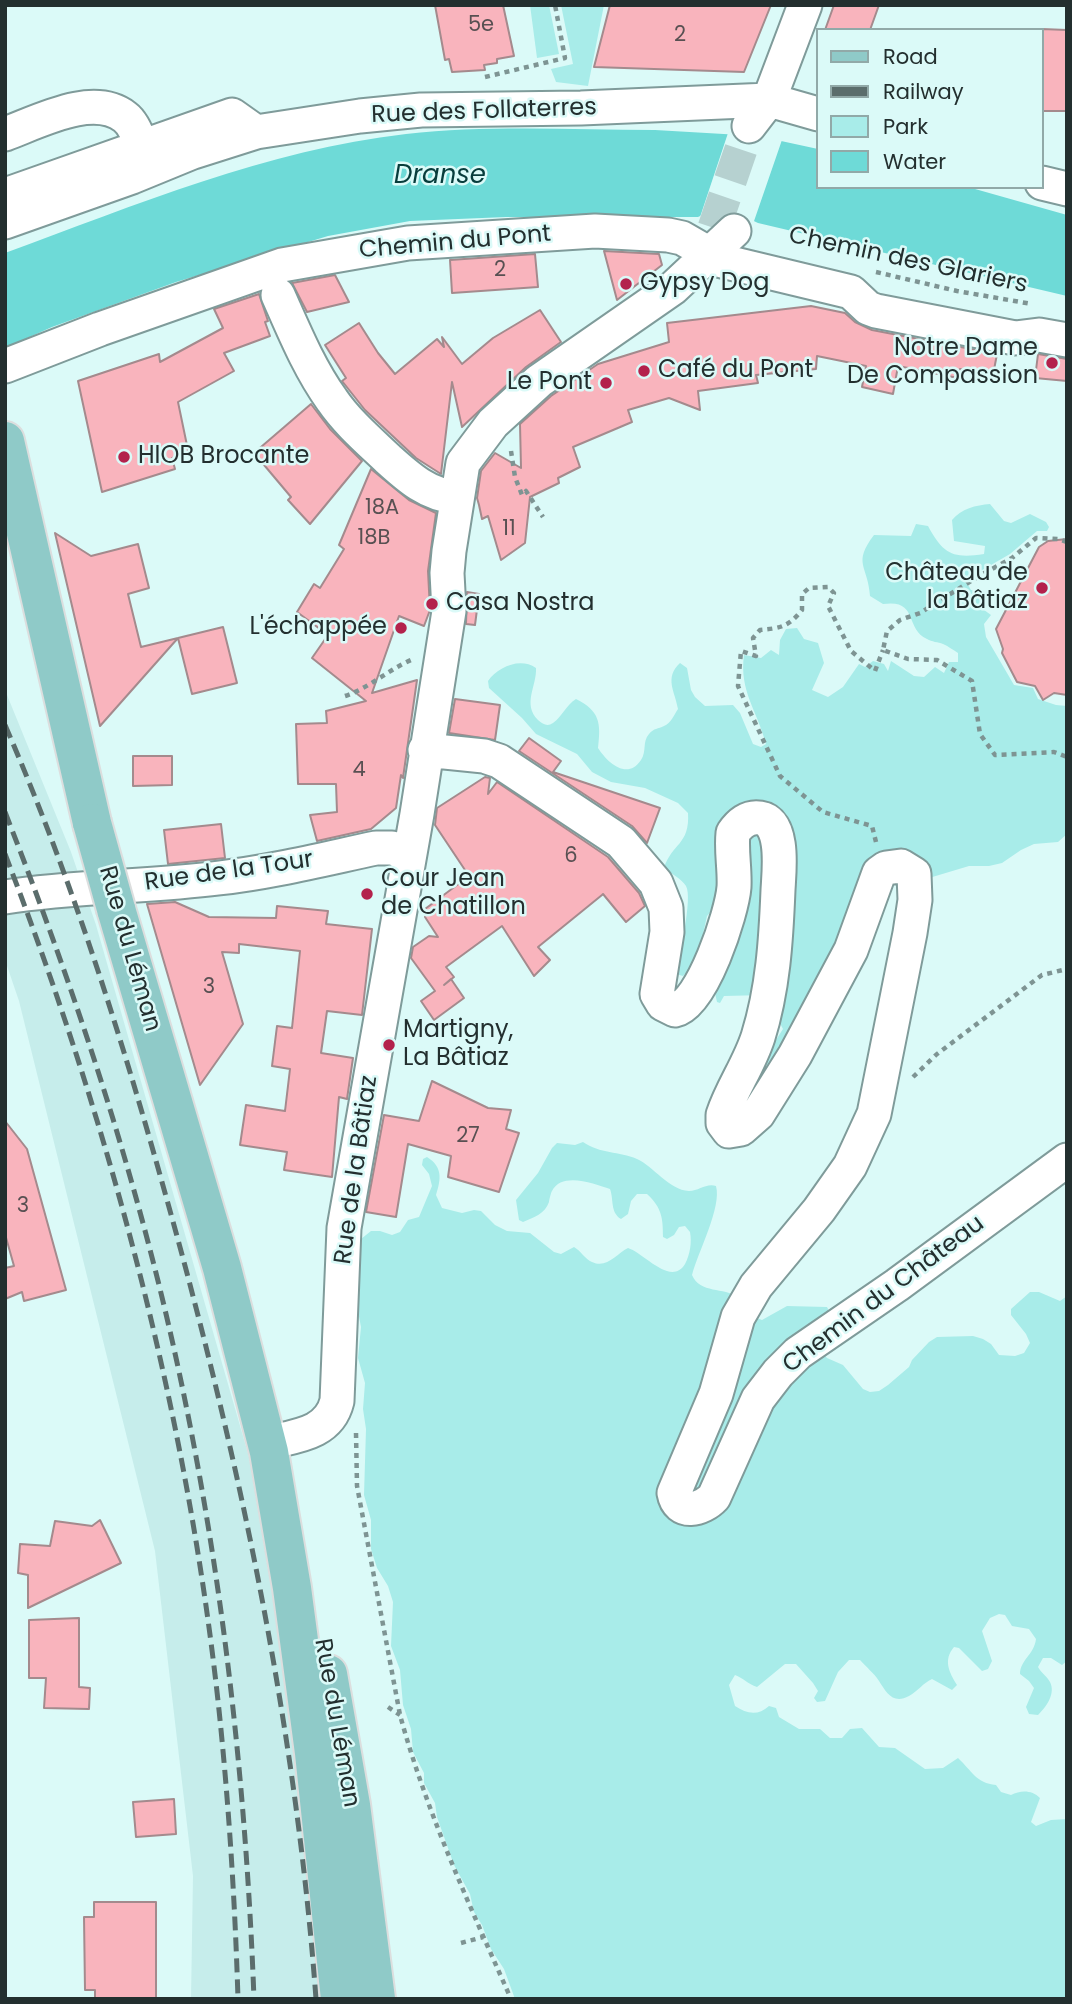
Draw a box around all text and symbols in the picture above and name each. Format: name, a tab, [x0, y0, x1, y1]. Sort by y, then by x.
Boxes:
house number: 5e	[468, 13, 494, 39]
house number: 2	[674, 23, 686, 49]
legend	[816, 28, 1044, 189]
text: Road	[883, 42, 938, 71]
text: Railway	[883, 77, 964, 106]
street label: Rue des Follaterres	[371, 94, 597, 130]
text: Park	[883, 112, 928, 141]
text: Water	[883, 147, 946, 176]
water label: Dranse	[394, 160, 486, 192]
street label: Chemin du Pont	[358, 220, 552, 266]
street label: Chemin des Glariers	[786, 222, 1030, 300]
house number: 2	[494, 258, 506, 284]
place label: Gypsy Dog	[640, 270, 769, 298]
marker: Gypsy Dog	[618, 276, 634, 292]
place label: Notre Dame De Compassion	[847, 335, 1038, 391]
marker: Notre Dame De Compassion	[1044, 355, 1060, 371]
place label: Café du Pont	[658, 357, 813, 385]
marker: Café du Pont	[636, 363, 652, 379]
place label: Le Pont	[507, 369, 592, 397]
marker: Le Pont	[598, 375, 614, 391]
place label: HIOB Brocante	[138, 443, 309, 471]
marker: HIOB Brocante	[116, 449, 132, 465]
house number: 18A	[365, 496, 399, 522]
house number: 11	[502, 517, 516, 543]
house number: 18B	[358, 526, 390, 552]
place label: Château de la Bâtiaz	[885, 560, 1028, 616]
marker: Château de la Bâtiaz	[1034, 580, 1050, 596]
place label: Casa Nostra	[446, 590, 595, 618]
marker: Casa Nostra	[424, 596, 440, 612]
place label: L'échappée	[250, 614, 387, 642]
marker: L'échappée	[393, 620, 409, 636]
house number: 4	[352, 758, 366, 784]
house number: 6	[564, 844, 578, 870]
street label: Rue de la Tour	[143, 846, 315, 898]
street label: Rue du Léman	[92, 863, 166, 1035]
place label: Cour Jean de Chatillon	[381, 866, 526, 922]
marker: Cour Jean de Chatillon	[359, 886, 375, 902]
house number: 3	[203, 975, 215, 1001]
place label: Martigny, La Bâtiaz	[403, 1017, 513, 1073]
marker: Martigny, La Bâtiaz	[381, 1037, 397, 1053]
street label: Rue de la Bâtiaz	[330, 1074, 384, 1266]
house number: 27	[456, 1124, 480, 1150]
house number: 3	[17, 1194, 29, 1220]
street label: Chemin du Château	[778, 1210, 990, 1380]
street label: Rue du Léman	[307, 1636, 365, 1810]

